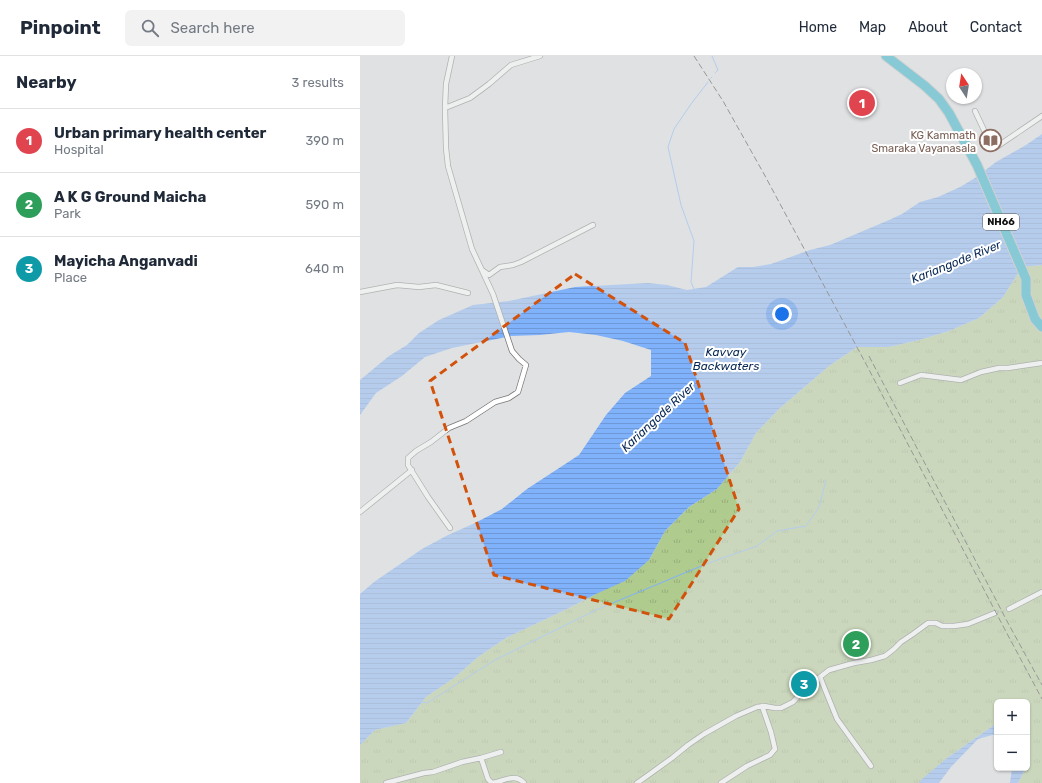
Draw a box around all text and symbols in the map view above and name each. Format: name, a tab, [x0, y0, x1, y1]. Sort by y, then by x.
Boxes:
search box	[125, 10, 405, 46]
text: Pinpoint	[20, 16, 101, 39]
icon: search	[139, 17, 161, 39]
text: Search here	[171, 19, 255, 37]
text: Home	[799, 19, 837, 36]
text: Map	[859, 19, 886, 36]
text: About	[908, 19, 948, 36]
text: Contact	[970, 19, 1022, 36]
north arrow	[946, 68, 982, 104]
text: Nearby	[16, 72, 77, 92]
text: 3 results	[292, 75, 344, 90]
pin: 1	[849, 88, 875, 118]
text: Urban primary health center	[54, 124, 266, 142]
library icon: KG Kammath Smaraka Vayanasala	[978, 128, 1004, 154]
place label: KG Kammath Smaraka Vayanasala	[871, 129, 976, 155]
text: 1	[26, 133, 32, 148]
text: 390 m	[305, 133, 344, 148]
text: Hospital	[54, 142, 104, 157]
text: A K G Ground Maicha	[54, 188, 206, 206]
text: 2	[25, 197, 33, 212]
text: 590 m	[306, 197, 344, 212]
text: Park	[54, 206, 81, 221]
road number: NH66	[983, 214, 1019, 230]
water label: Kariangode River	[909, 238, 1003, 286]
text: Mayicha Anganvadi	[54, 252, 198, 270]
text: 3	[25, 261, 33, 276]
text: 640 m	[305, 261, 344, 276]
text: Place	[54, 270, 87, 285]
your location	[772, 304, 792, 324]
water label: Kavvay Backwaters	[693, 345, 759, 373]
water label: Kariangode River	[618, 379, 698, 455]
pin: 2	[843, 629, 869, 659]
pin: 3	[791, 669, 817, 699]
map controls	[994, 699, 1030, 771]
button: +	[994, 699, 1030, 735]
button: −	[994, 735, 1030, 771]

